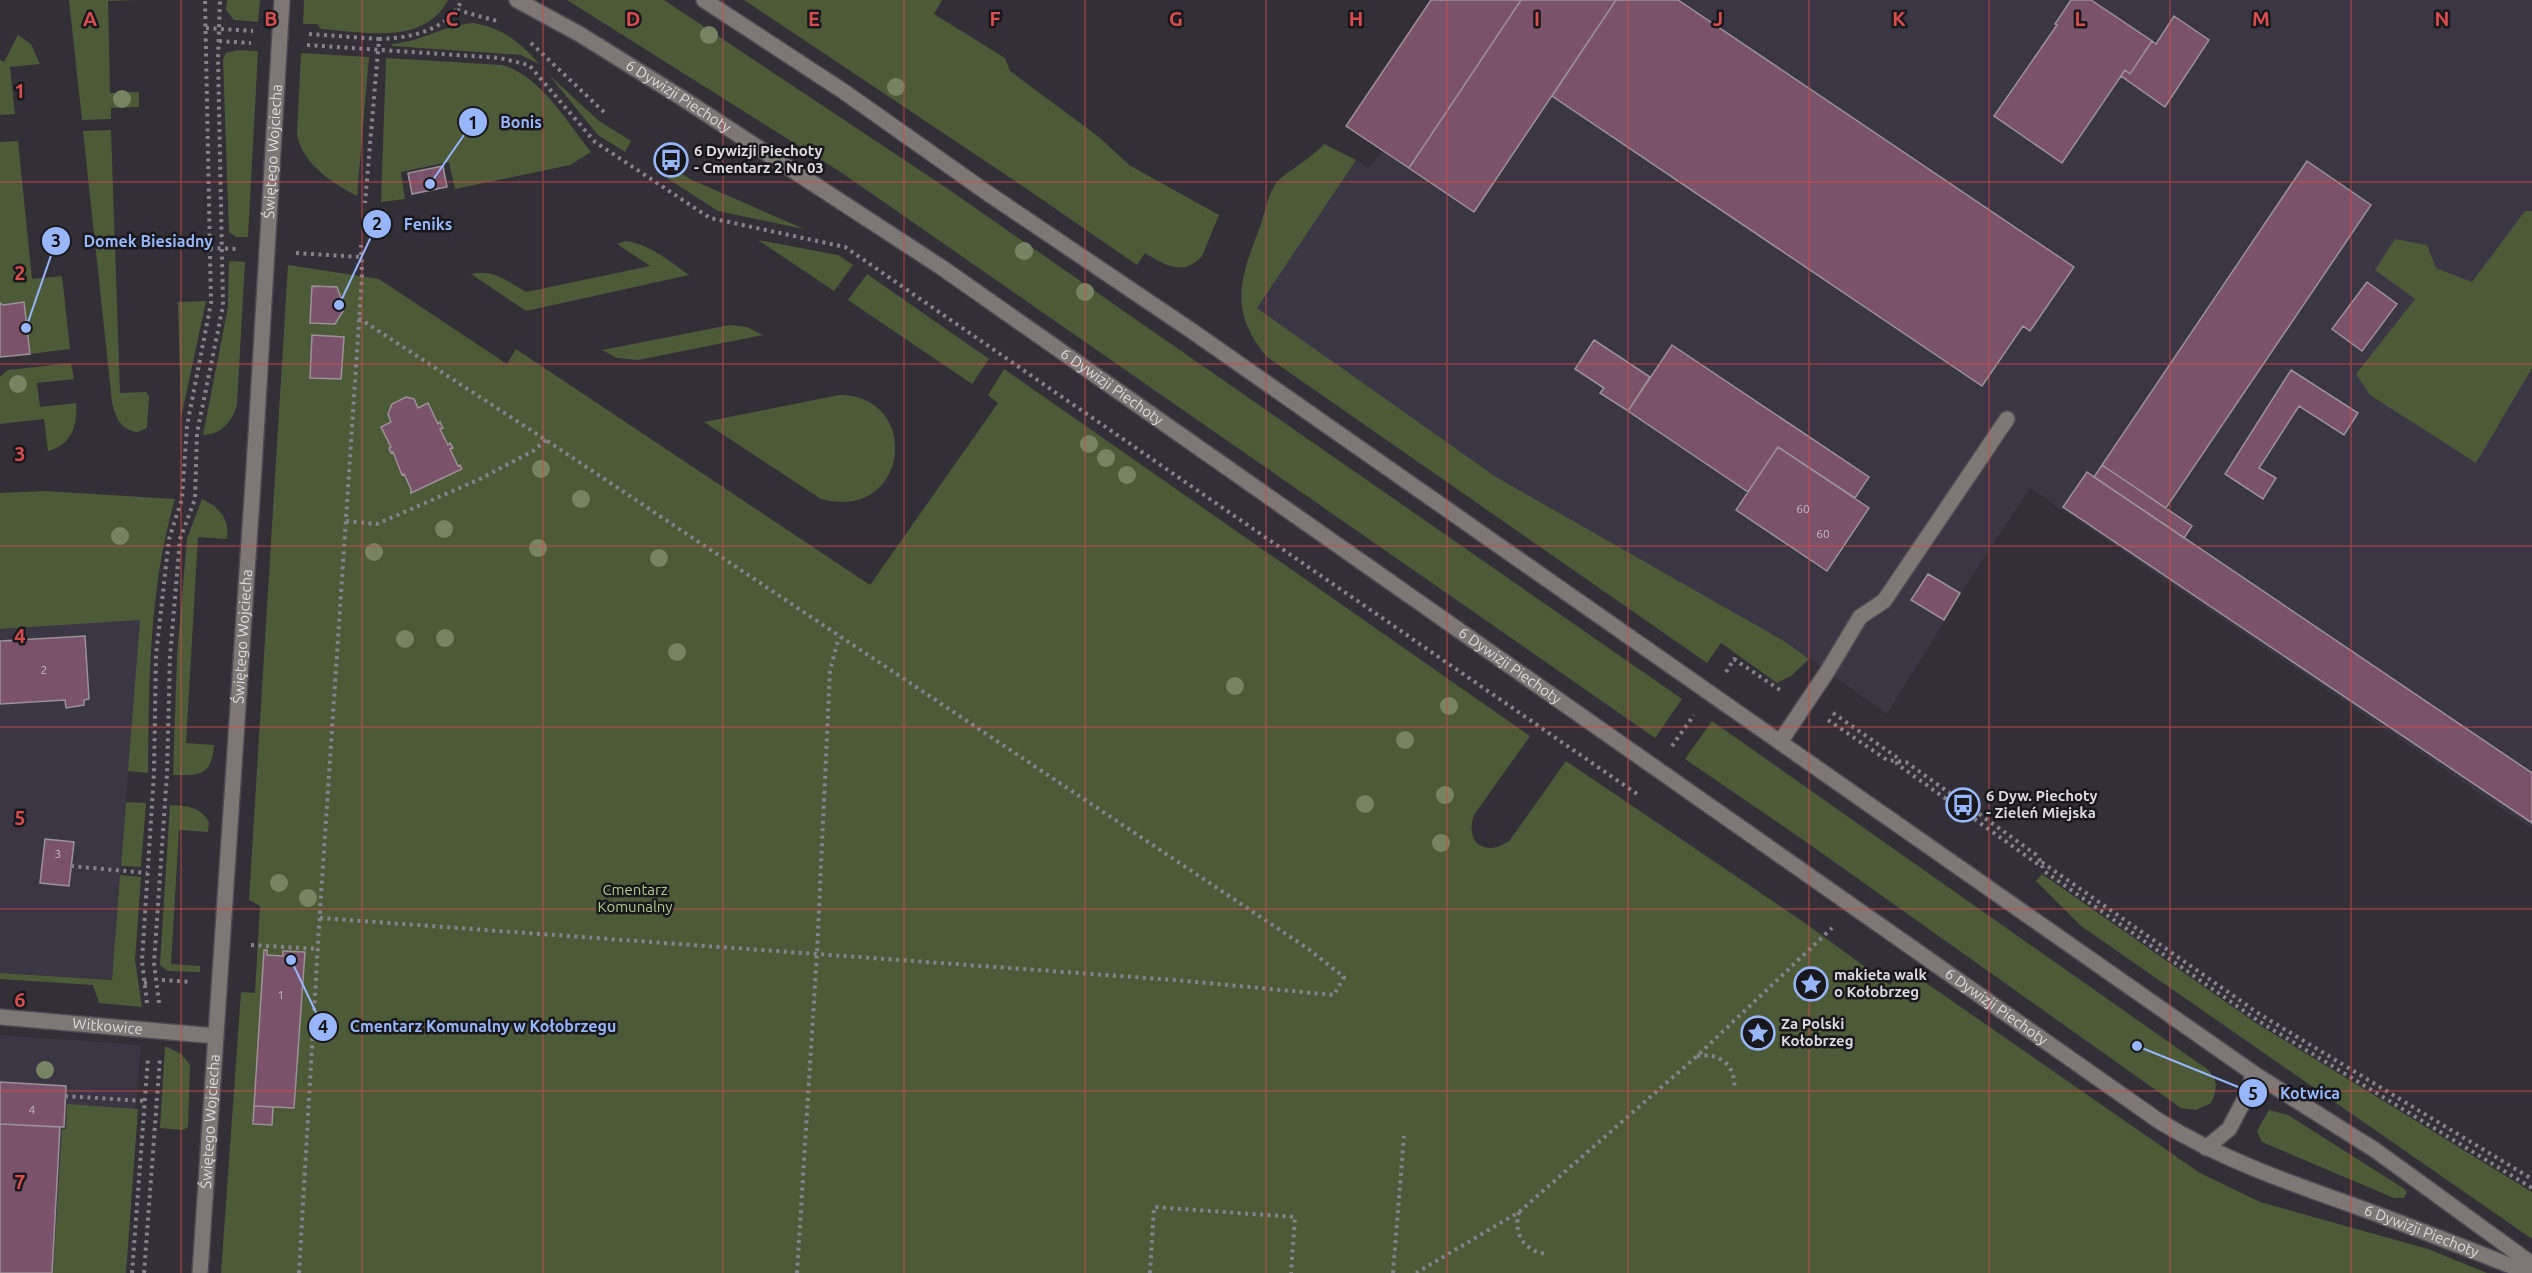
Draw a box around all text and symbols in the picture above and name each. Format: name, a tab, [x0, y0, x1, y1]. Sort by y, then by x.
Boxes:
text: A	[83, 7, 97, 30]
text: B	[264, 7, 278, 30]
text: C	[446, 7, 459, 30]
text: D	[626, 7, 640, 30]
text: E	[808, 7, 820, 30]
text: F	[989, 7, 1001, 30]
text: G	[1169, 7, 1183, 30]
text: H	[1349, 7, 1363, 30]
text: I	[1534, 7, 1540, 30]
text: J	[1713, 7, 1723, 30]
text: K	[1892, 7, 1906, 30]
text: L	[2075, 7, 2086, 30]
text: M	[2252, 7, 2270, 30]
text: N	[2435, 7, 2449, 30]
street label: 6 Dywizji Piechoty	[623, 56, 734, 136]
text: 1	[14, 79, 26, 102]
street label: Świętego Wojciecha	[260, 84, 285, 219]
callout: Bonis	[458, 105, 553, 139]
text: 1	[468, 112, 478, 132]
text: Bonis	[500, 113, 542, 131]
bus stop icon: 6 Dywizji Piechoty - Cmentarz 2 Nr 03	[653, 142, 689, 178]
place label: 6 Dywizji Piechoty - Cmentarz 2 Nr 03	[694, 142, 824, 176]
callout: Feniks	[362, 207, 464, 241]
text: 2	[372, 213, 382, 233]
text: Feniks	[404, 215, 452, 233]
callout: Domek Biesiadny	[41, 224, 224, 258]
text: 3	[51, 230, 61, 250]
text: Domek Biesiadny	[83, 232, 213, 250]
text: 2	[14, 261, 26, 284]
street label: 6 Dywizji Piechoty	[1058, 345, 1167, 428]
text: 3	[14, 442, 26, 465]
house number: 60	[1796, 502, 1810, 515]
house number: 60	[1816, 527, 1830, 540]
street label: Świętego Wojciecha	[229, 569, 255, 704]
text: 4	[14, 624, 26, 647]
street label: 6 Dywizji Piechoty	[1456, 624, 1565, 707]
house number: 2	[41, 663, 47, 676]
bus stop icon: 6 Dyw. Piechoty - Zieleń Miejska	[1945, 787, 1981, 823]
place label: 6 Dyw. Piechoty - Zieleń Miejska	[1986, 787, 2098, 821]
text: 5	[14, 806, 26, 829]
house number: 3	[55, 847, 61, 860]
park label: Cmentarz Komunalny	[597, 881, 673, 915]
street label: 6 Dywizji Piechoty	[1942, 965, 2051, 1048]
place icon: makieta walk o Kołobrzeg	[1793, 966, 1829, 1002]
place label: makieta walk o Kołobrzeg	[1834, 966, 1928, 1000]
text: 6	[14, 988, 26, 1011]
house number: 1	[278, 988, 284, 1001]
callout: Cmentarz Komunalny w Kołobrzegu	[308, 1010, 628, 1044]
street label: Witkowice	[72, 1014, 143, 1038]
place icon: Za Polski Kołobrzeg	[1740, 1015, 1776, 1051]
place label: Za Polski Kołobrzeg	[1781, 1015, 1854, 1049]
text: 4	[318, 1016, 328, 1036]
text: Cmentarz Komunalny w Kołobrzegu	[350, 1017, 616, 1035]
street label: Świętego Wojciecha	[197, 1054, 223, 1189]
callout: Kotwica	[2238, 1076, 2352, 1110]
text: 5	[2248, 1083, 2258, 1103]
text: Kotwica	[2280, 1084, 2340, 1102]
house number: 4	[29, 1103, 36, 1116]
text: 7	[14, 1170, 26, 1193]
street label: 6 Dywizji Piechoty	[2362, 1201, 2481, 1260]

